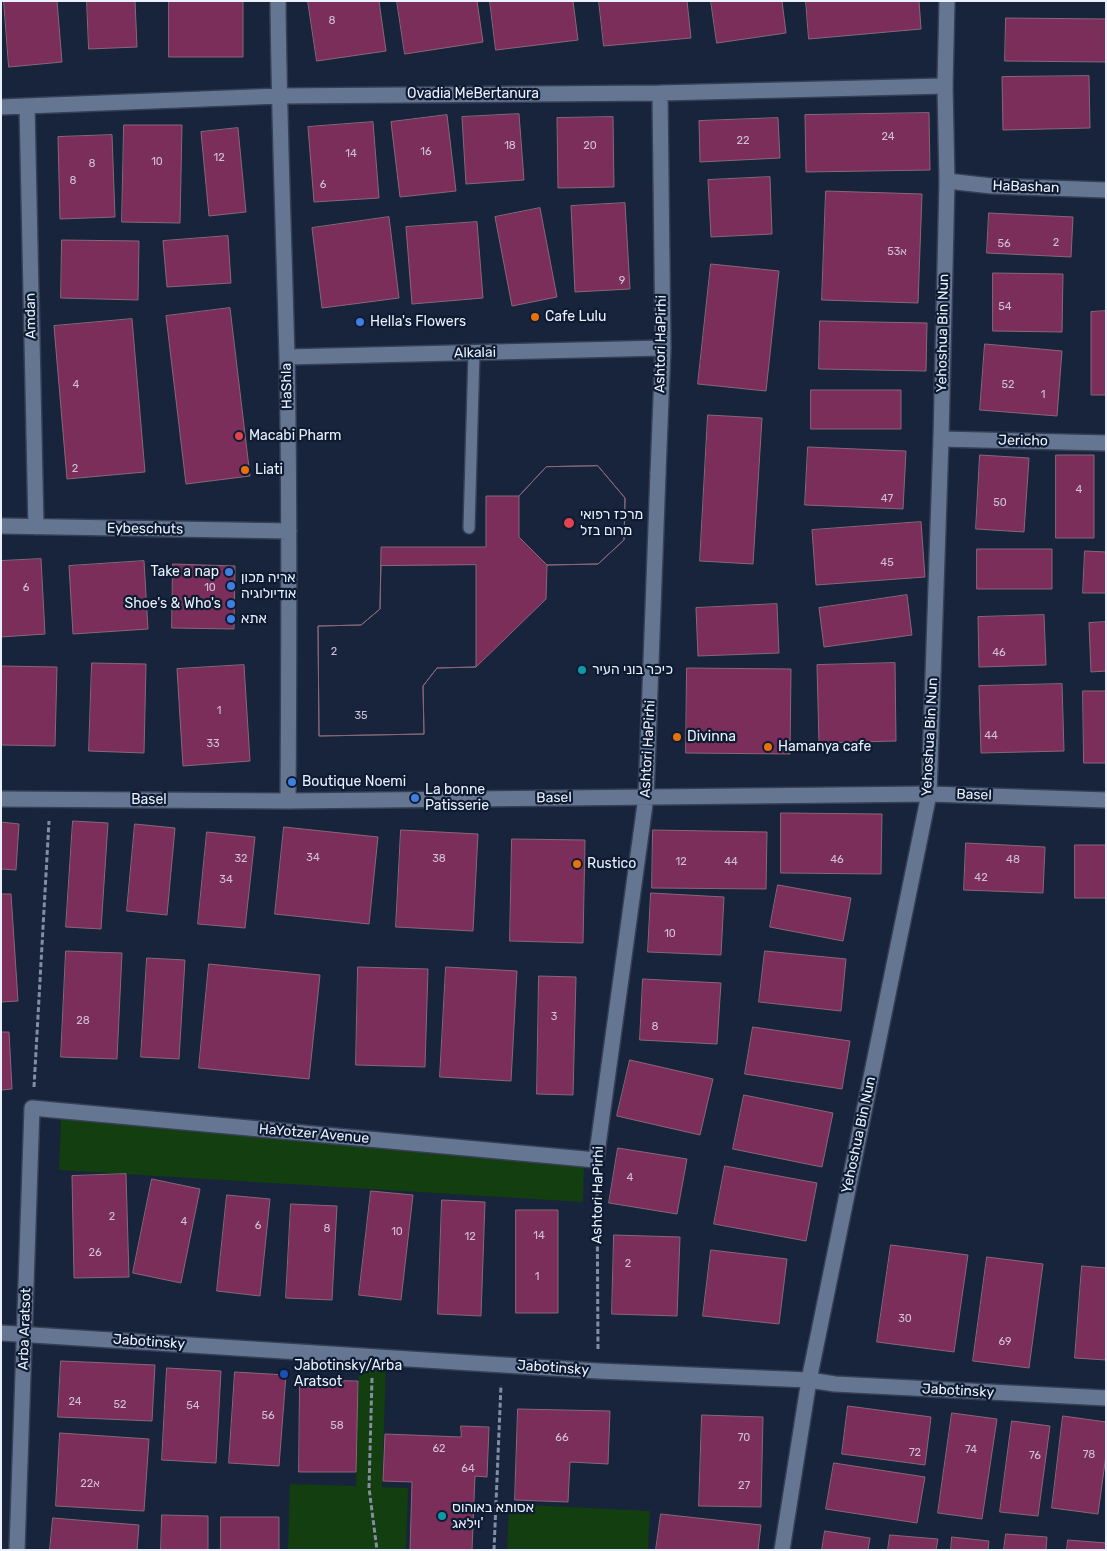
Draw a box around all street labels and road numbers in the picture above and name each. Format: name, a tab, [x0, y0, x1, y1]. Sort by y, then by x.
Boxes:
street label: Ovadia MeBertanura	[407, 86, 539, 102]
street label: HaBashan	[992, 177, 1060, 197]
street label: Yehoshua Bin Nun	[934, 273, 952, 393]
street label: Amdan	[22, 293, 40, 339]
street label: Ashtori HaPirhi	[652, 295, 670, 393]
street label: Alkalai	[454, 344, 496, 362]
street label: HaShla	[278, 363, 296, 409]
street label: Jericho	[998, 432, 1048, 450]
street label: Eybeschuts	[107, 520, 183, 538]
street label: Yehoshua Bin Nun	[919, 677, 941, 797]
street label: Ashtori HaPirhi	[637, 700, 659, 798]
street label: Basel	[956, 786, 992, 804]
street label: Basel	[536, 789, 572, 807]
street label: Basel	[131, 792, 167, 808]
street label: Yehoshua Bin Nun	[838, 1075, 880, 1195]
street label: HaYotzer Avenue	[258, 1121, 370, 1147]
street label: Ashtori HaPirhi	[589, 1146, 607, 1244]
street label: Arba Aratsot	[15, 1287, 35, 1371]
street label: Jabotinsky	[112, 1331, 186, 1353]
street label: Jabotinsky	[516, 1357, 590, 1379]
street label: Jabotinsky	[921, 1381, 995, 1401]

